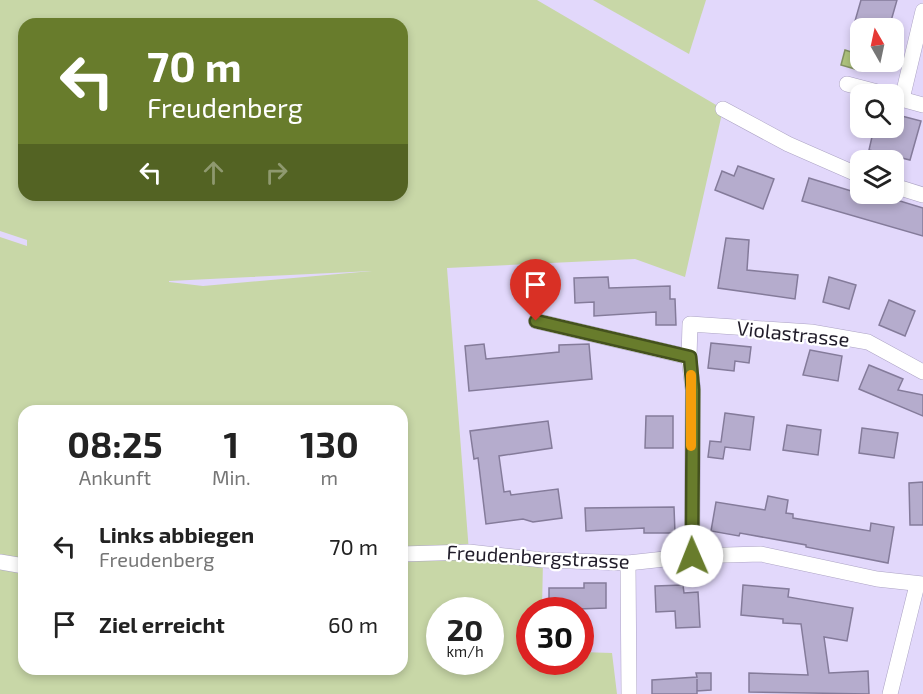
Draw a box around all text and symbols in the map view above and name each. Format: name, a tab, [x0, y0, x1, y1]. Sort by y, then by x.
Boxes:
north arrow	[850, 18, 904, 72]
map controls	[850, 18, 904, 204]
text: 70 m	[147, 40, 242, 90]
icon: left	[48, 42, 126, 120]
button: search	[850, 84, 904, 138]
text: Freudenberg	[147, 91, 303, 123]
button: layers	[850, 150, 904, 204]
icon: left	[134, 156, 167, 189]
icon: ahead	[197, 156, 230, 189]
icon: right	[260, 156, 293, 189]
pin	[510, 259, 561, 321]
icon: arrive	[519, 268, 552, 301]
street label: Violastrasse	[736, 315, 851, 351]
text: 08:25	[67, 422, 163, 465]
text: 1	[223, 422, 239, 465]
text: 130	[300, 422, 359, 465]
text: Ankunft	[79, 465, 151, 489]
text: Min.	[212, 465, 251, 489]
text: m	[321, 465, 338, 489]
text: Links abbiegen	[99, 521, 254, 547]
position arrow	[660, 524, 724, 588]
icon: left	[48, 530, 81, 563]
text: 70 m	[329, 533, 378, 559]
street label: Freudenbergstrasse	[446, 539, 630, 573]
text: Freudenberg	[99, 547, 214, 571]
speed limit sign: 30	[516, 597, 594, 675]
icon: arrive	[48, 608, 81, 641]
text: Ziel erreicht	[99, 611, 225, 637]
text: 60 m	[328, 611, 378, 637]
text: 20	[447, 611, 483, 647]
text: km/h	[446, 642, 484, 660]

